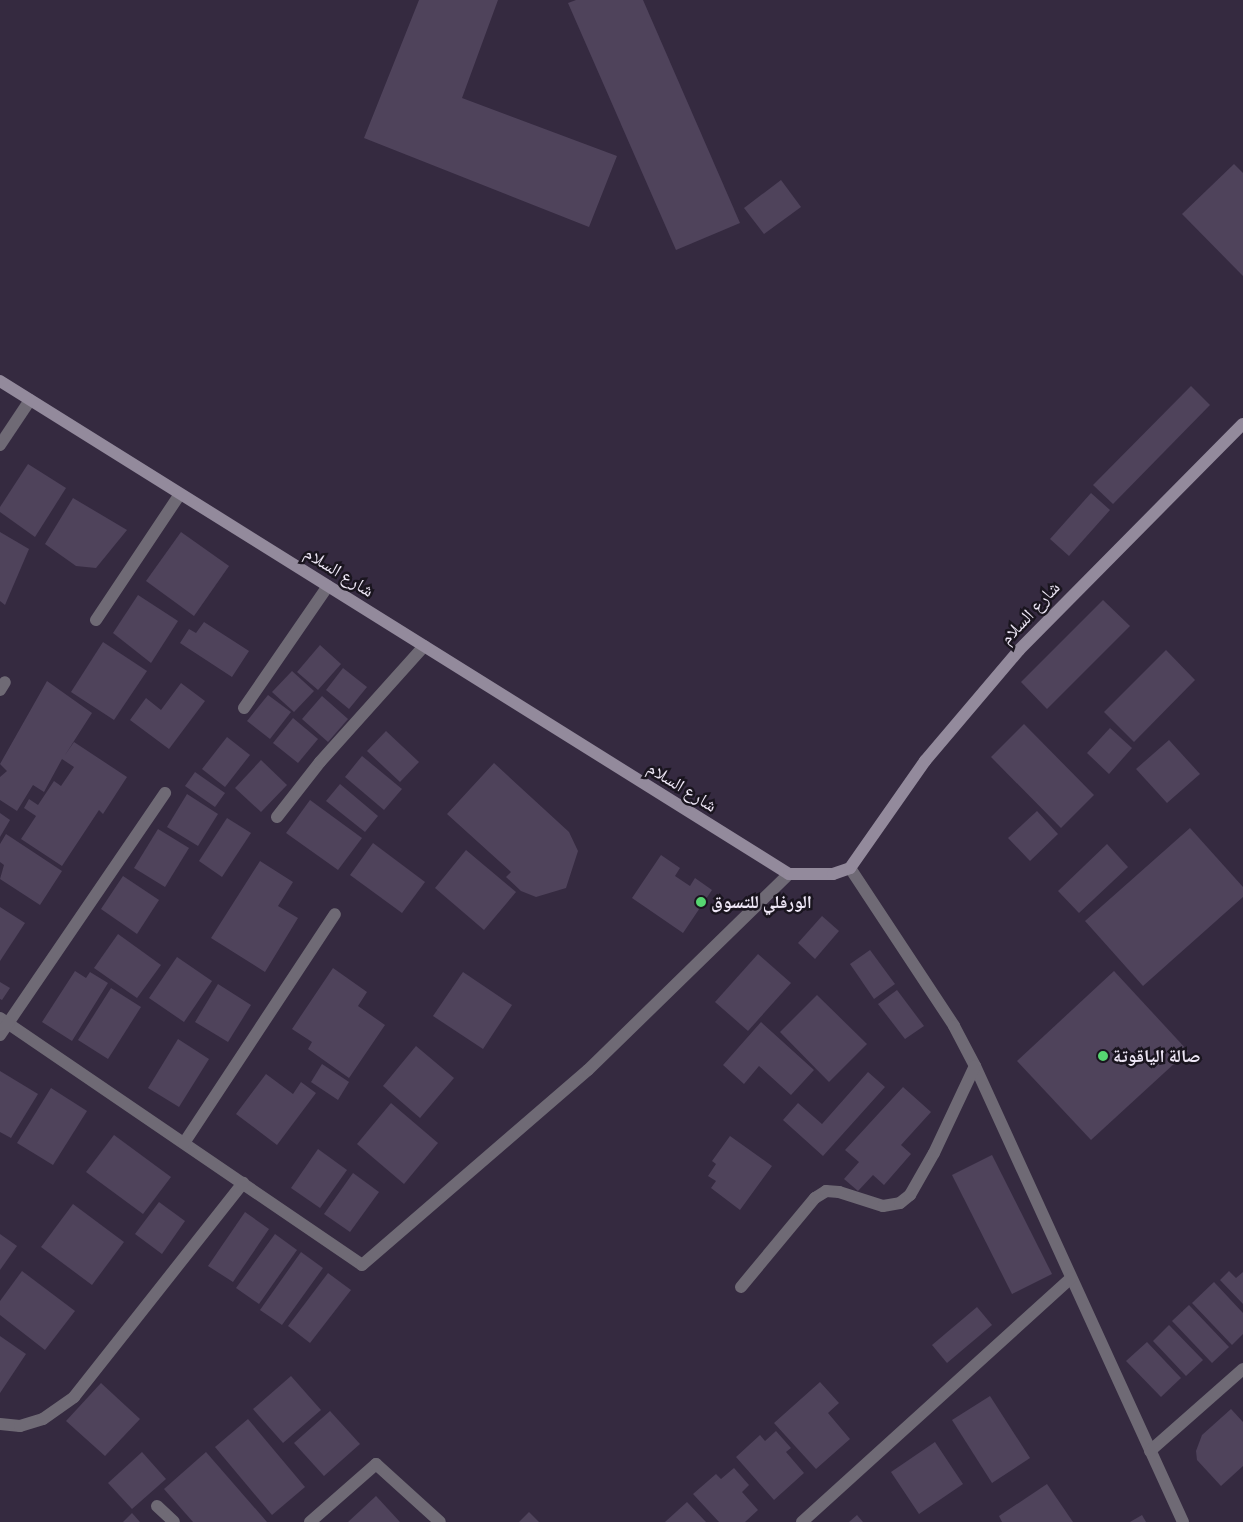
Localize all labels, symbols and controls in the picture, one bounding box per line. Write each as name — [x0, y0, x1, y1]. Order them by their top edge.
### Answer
street label: شارع السلام — [300, 542, 378, 602]
street label: شارع السلام — [996, 577, 1064, 649]
street label: شارع السلام — [643, 757, 721, 817]
place label: الورفلي للتسوق — [711, 891, 812, 913]
marker: الورفلي للتسوق — [695, 896, 707, 908]
place label: صالة الياقوتة — [1113, 1045, 1200, 1067]
marker: صالة الياقوتة — [1097, 1050, 1109, 1062]

